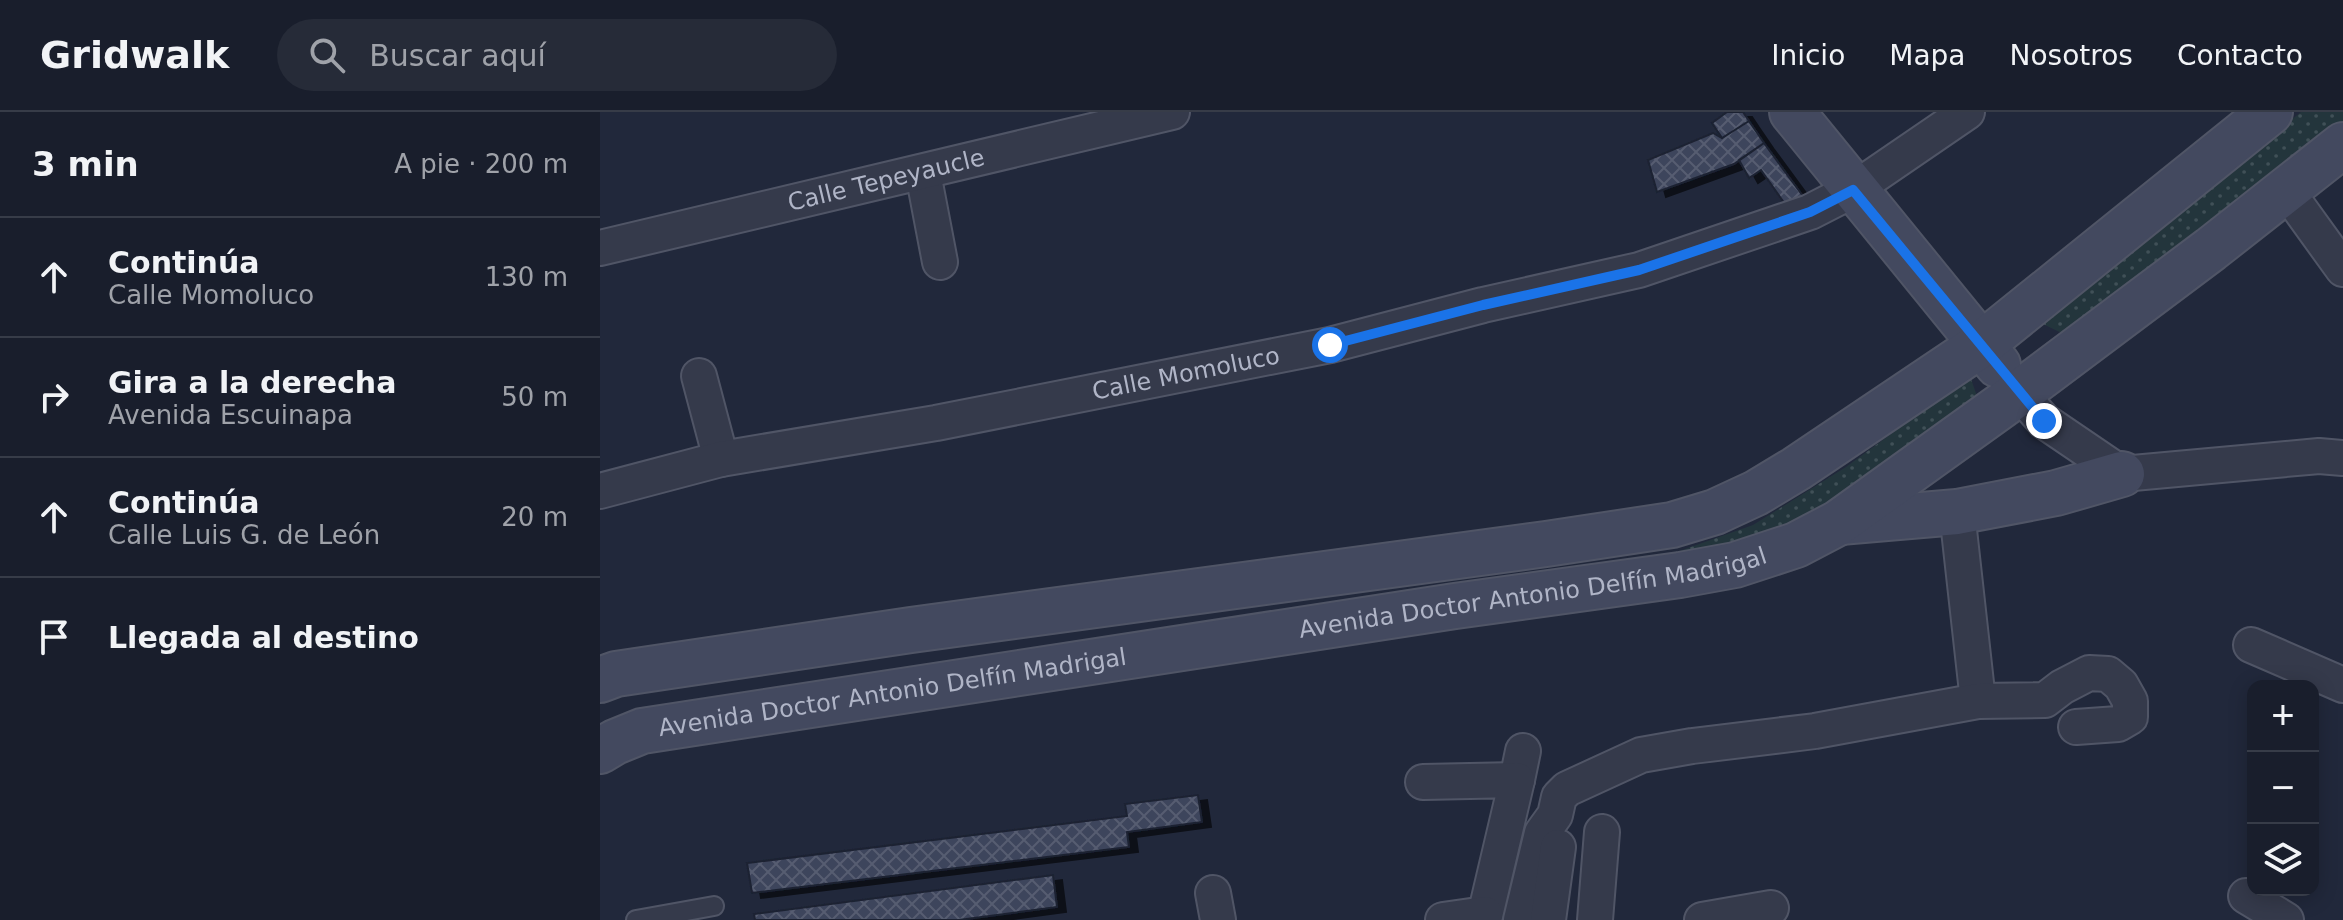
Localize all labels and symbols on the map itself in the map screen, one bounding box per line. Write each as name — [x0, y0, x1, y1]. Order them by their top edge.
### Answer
street label: Calle Tepeyaucle — [785, 143, 987, 217]
route start — [1312, 327, 1348, 363]
street label: Calle Momoluco — [1090, 341, 1282, 406]
route end — [2026, 403, 2062, 439]
street label: Avenida Doctor Antonio Delfín Madrigal — [1297, 542, 1770, 644]
street label: Avenida Doctor Antonio Delfín Madrigal — [656, 643, 1128, 742]

